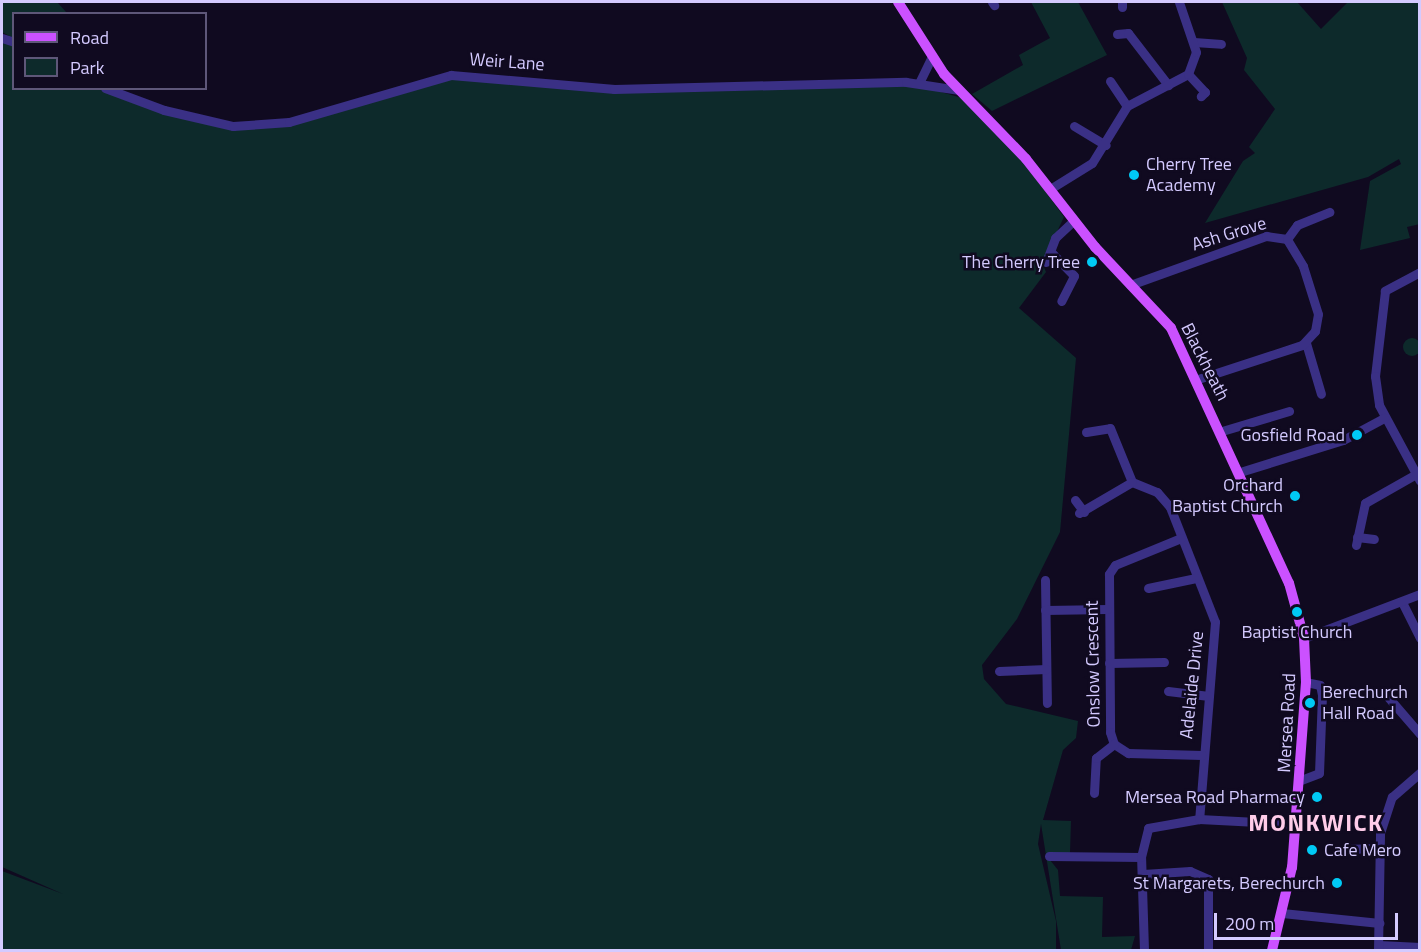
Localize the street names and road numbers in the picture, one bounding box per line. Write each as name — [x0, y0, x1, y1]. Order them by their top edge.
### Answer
street label: Weir Lane — [469, 49, 545, 75]
street label: Ash Grove — [1189, 212, 1269, 256]
street label: Blackheath — [1176, 319, 1234, 405]
street label: Onslow Crescent — [1081, 600, 1105, 728]
street label: Adelaide Drive — [1176, 630, 1208, 740]
street label: Mersea Road — [1274, 673, 1300, 773]

